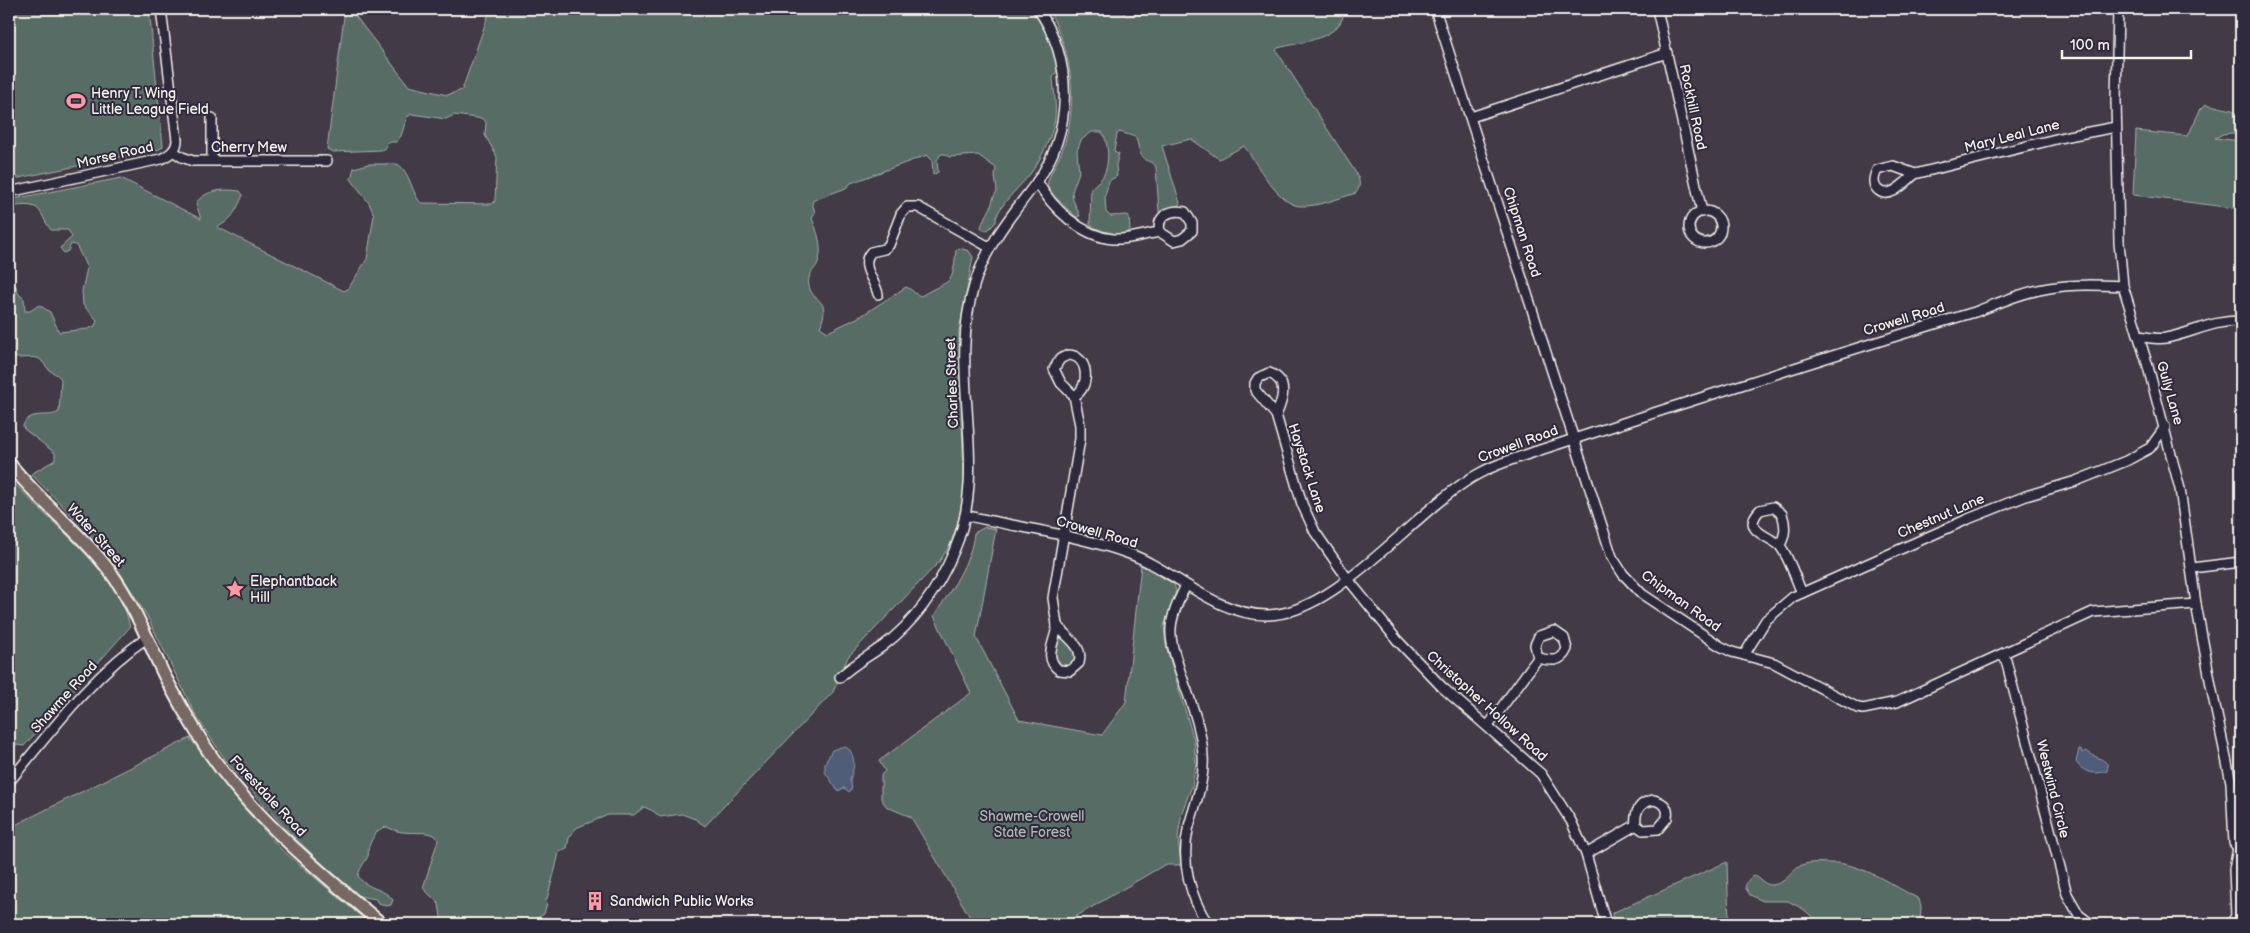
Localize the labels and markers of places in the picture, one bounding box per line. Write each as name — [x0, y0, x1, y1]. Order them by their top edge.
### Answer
place label: Henry T. Wing Little League Field — [91, 85, 209, 118]
sports icon: Henry T. Wing Little League Field — [65, 90, 87, 112]
place label: Elephantback Hill — [250, 573, 337, 606]
place icon: Elephantback Hill — [224, 578, 246, 600]
building icon: Sandwich Public Works — [584, 890, 606, 912]
place label: Sandwich Public Works — [610, 893, 754, 910]

